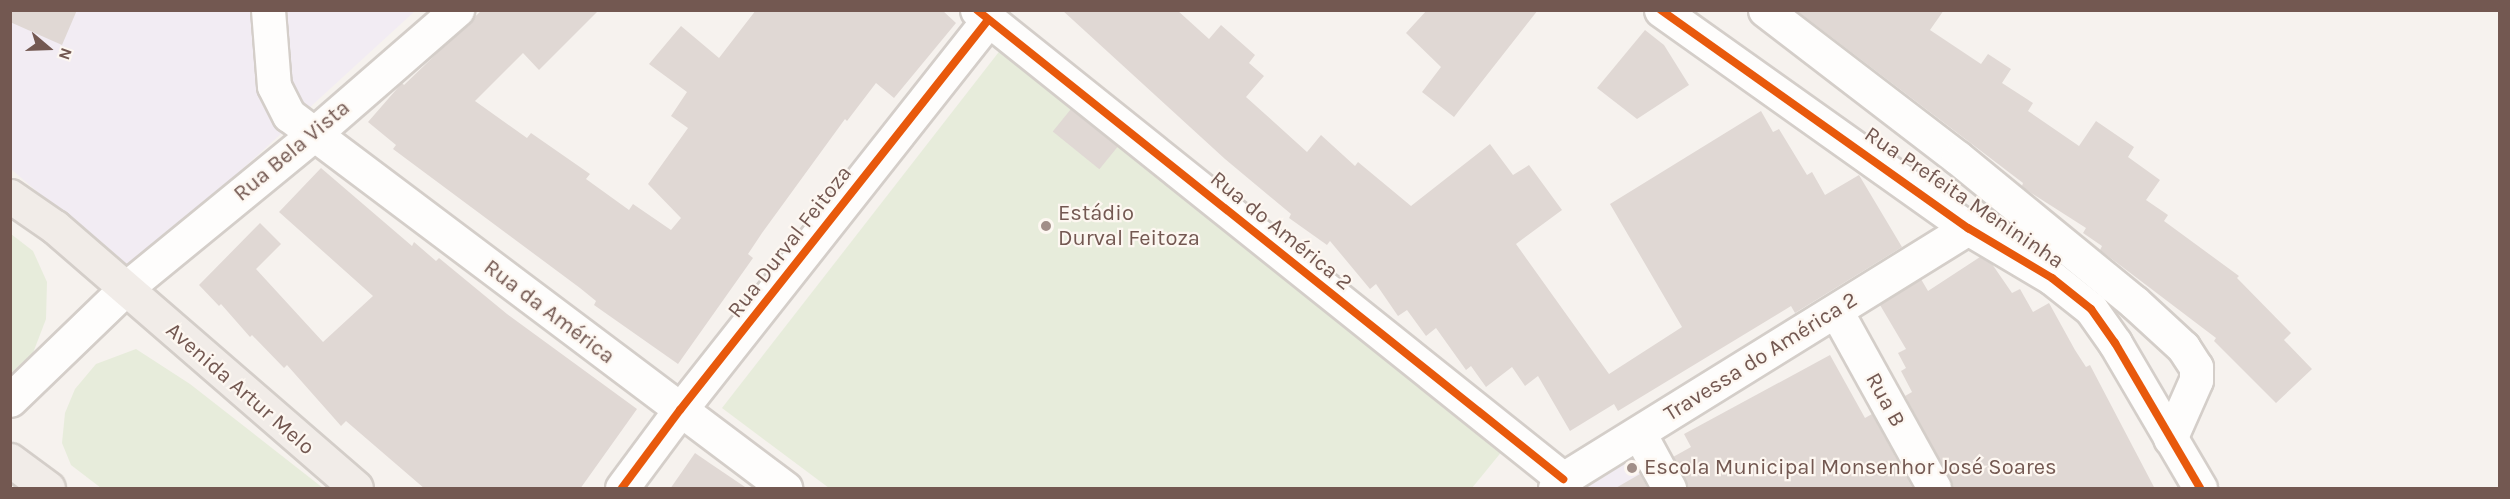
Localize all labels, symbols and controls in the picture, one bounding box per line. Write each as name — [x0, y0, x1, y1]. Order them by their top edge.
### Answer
north arrow — [18, 18, 78, 78]
text: N — [55, 45, 76, 63]
street label: Rua Bela Vista — [229, 95, 355, 207]
street label: Rua Prefeita Menininha — [1859, 121, 2069, 275]
street label: Rua Durval Feitoza — [722, 161, 858, 323]
street label: Rua do América 2 — [1205, 166, 1357, 296]
place label: Estádio Durval Feitoza — [1058, 200, 1200, 252]
marker: Estádio Durval Feitoza — [1039, 219, 1053, 233]
street label: Rua da América — [478, 254, 620, 370]
street label: Travessa do América 2 — [1659, 287, 1863, 427]
street label: Avenida Artur Melo — [160, 317, 320, 461]
street label: Rua B — [1859, 368, 1911, 432]
place label: Escola Municipal Monsenhor José Soares — [1644, 455, 2057, 481]
marker: Escola Municipal Monsenhor José Soares — [1625, 461, 1639, 475]

